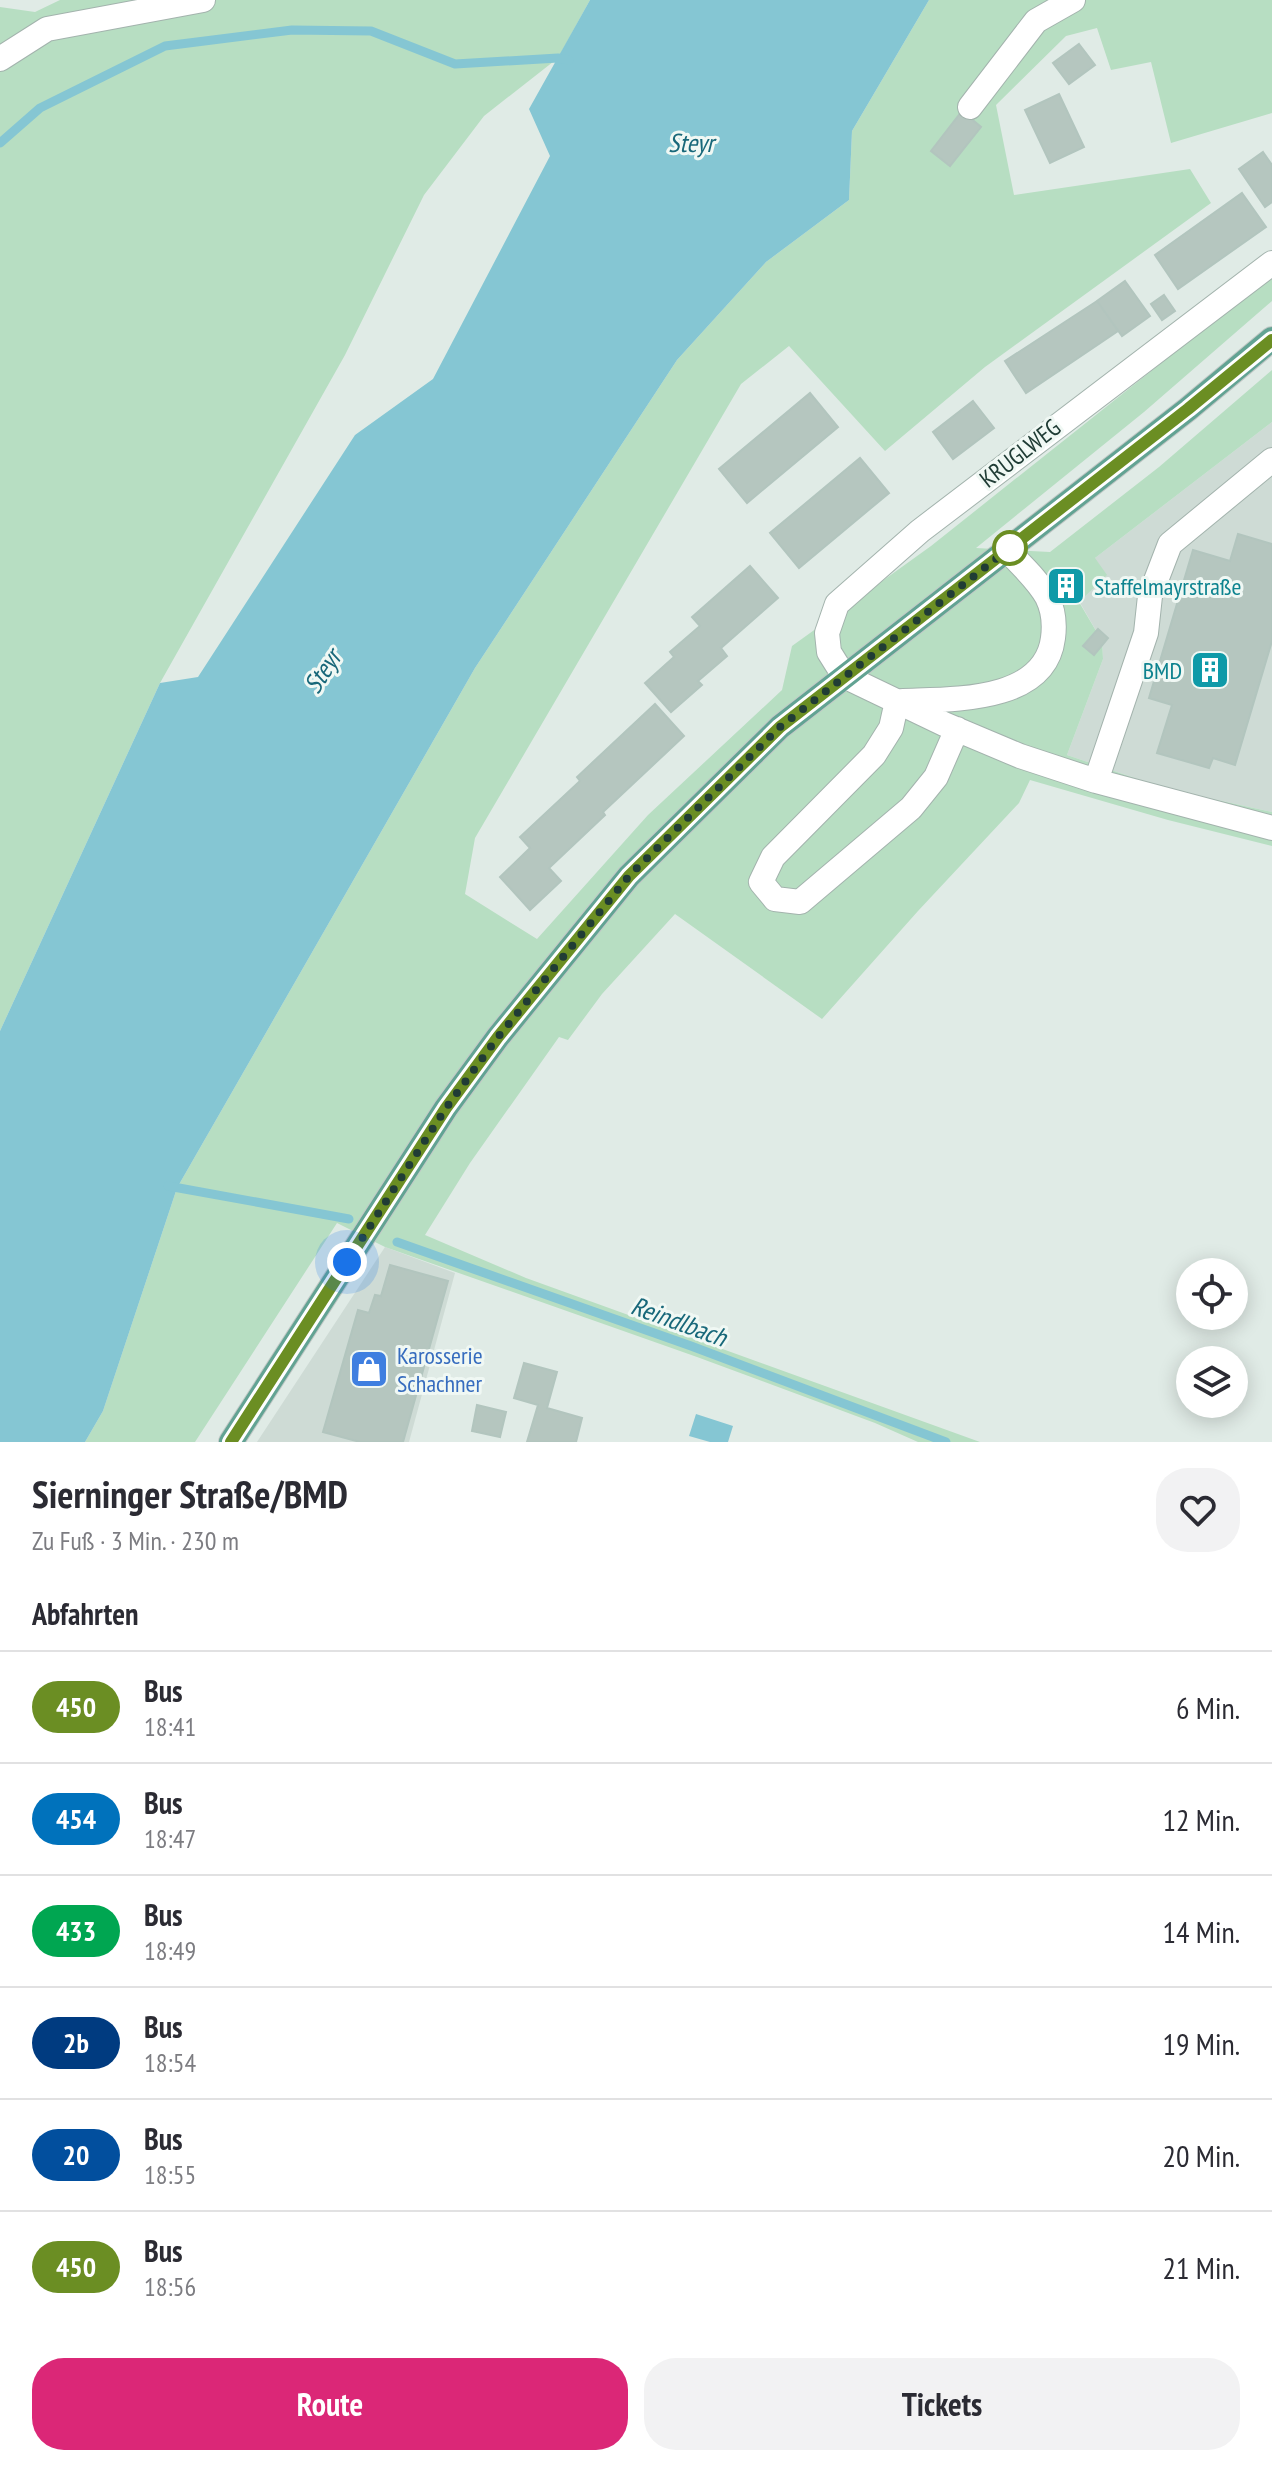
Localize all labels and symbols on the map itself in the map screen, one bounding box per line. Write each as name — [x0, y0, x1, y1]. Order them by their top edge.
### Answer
water label: Steyr — [668, 126, 718, 159]
street label: KRUGLWEG — [973, 412, 1067, 494]
unlabelled marker — [993, 531, 1027, 565]
building icon: Staffelmayrstraße — [1045, 565, 1087, 607]
place label: Staffelmayrstraße — [1094, 571, 1241, 602]
water label: Steyr — [296, 640, 350, 699]
building icon: BMD — [1189, 649, 1231, 691]
place label: BMD — [1143, 655, 1182, 686]
your location — [327, 1242, 367, 1282]
water label: Reindlbach — [627, 1289, 733, 1354]
place label: Karosserie Schachner — [397, 1340, 483, 1399]
shop icon: Karosserie Schachner — [348, 1348, 390, 1390]

